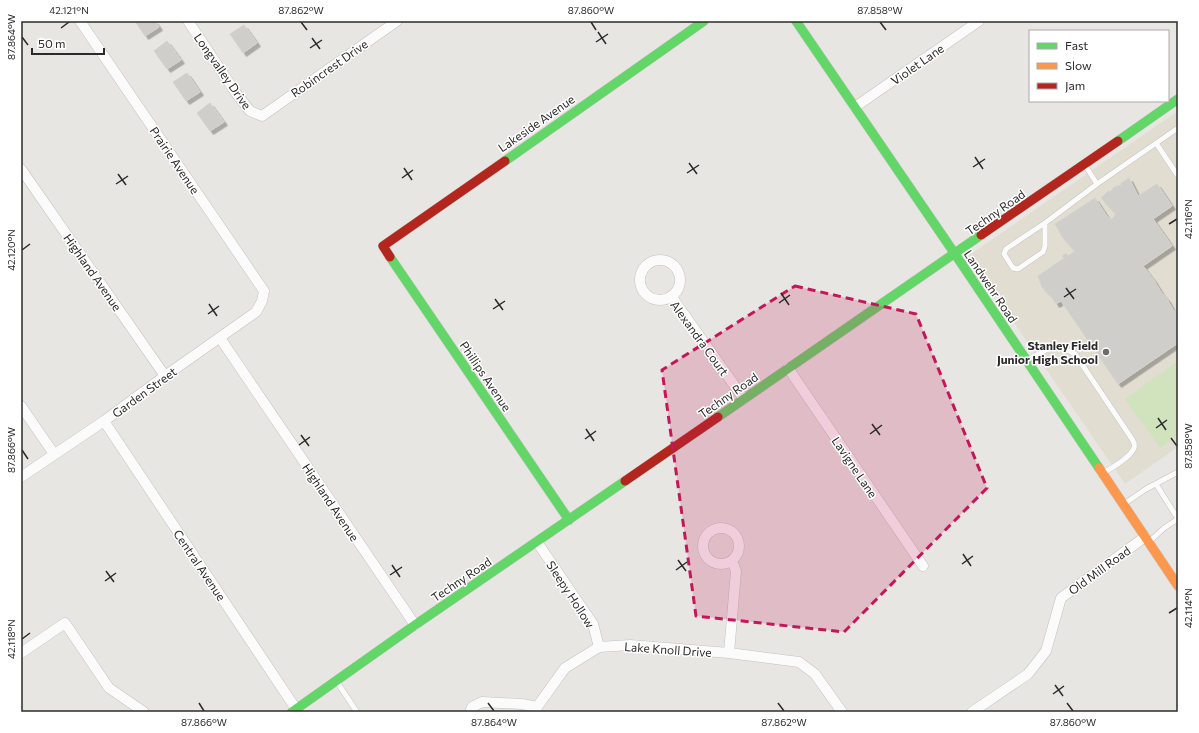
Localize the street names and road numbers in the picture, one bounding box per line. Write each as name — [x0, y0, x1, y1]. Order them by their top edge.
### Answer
street label: Longvalley Drive — [192, 30, 254, 112]
street label: Robincrest Drive — [288, 36, 370, 100]
street label: Violet Lane — [888, 41, 946, 87]
street label: Lakeside Avenue — [495, 92, 577, 154]
street label: Prairie Avenue — [147, 124, 203, 196]
street label: Techny Road — [963, 186, 1027, 238]
street label: Highland Avenue — [61, 231, 125, 313]
street label: Landwehr Road — [962, 247, 1021, 325]
street label: Alexandra Court — [668, 298, 732, 378]
street label: Phillips Avenue — [457, 338, 515, 414]
street label: Garden Street — [109, 364, 179, 420]
street label: Techny Road — [696, 369, 760, 421]
street label: Lavigne Lane — [829, 434, 881, 500]
street label: Highland Avenue — [300, 460, 362, 544]
street label: Central Avenue — [171, 527, 229, 603]
street label: Old Mill Road — [1065, 543, 1133, 597]
street label: Techny Road — [428, 554, 494, 604]
street label: Sleepy Hollow — [544, 558, 598, 630]
street label: Lake Knoll Drive — [624, 639, 712, 659]

